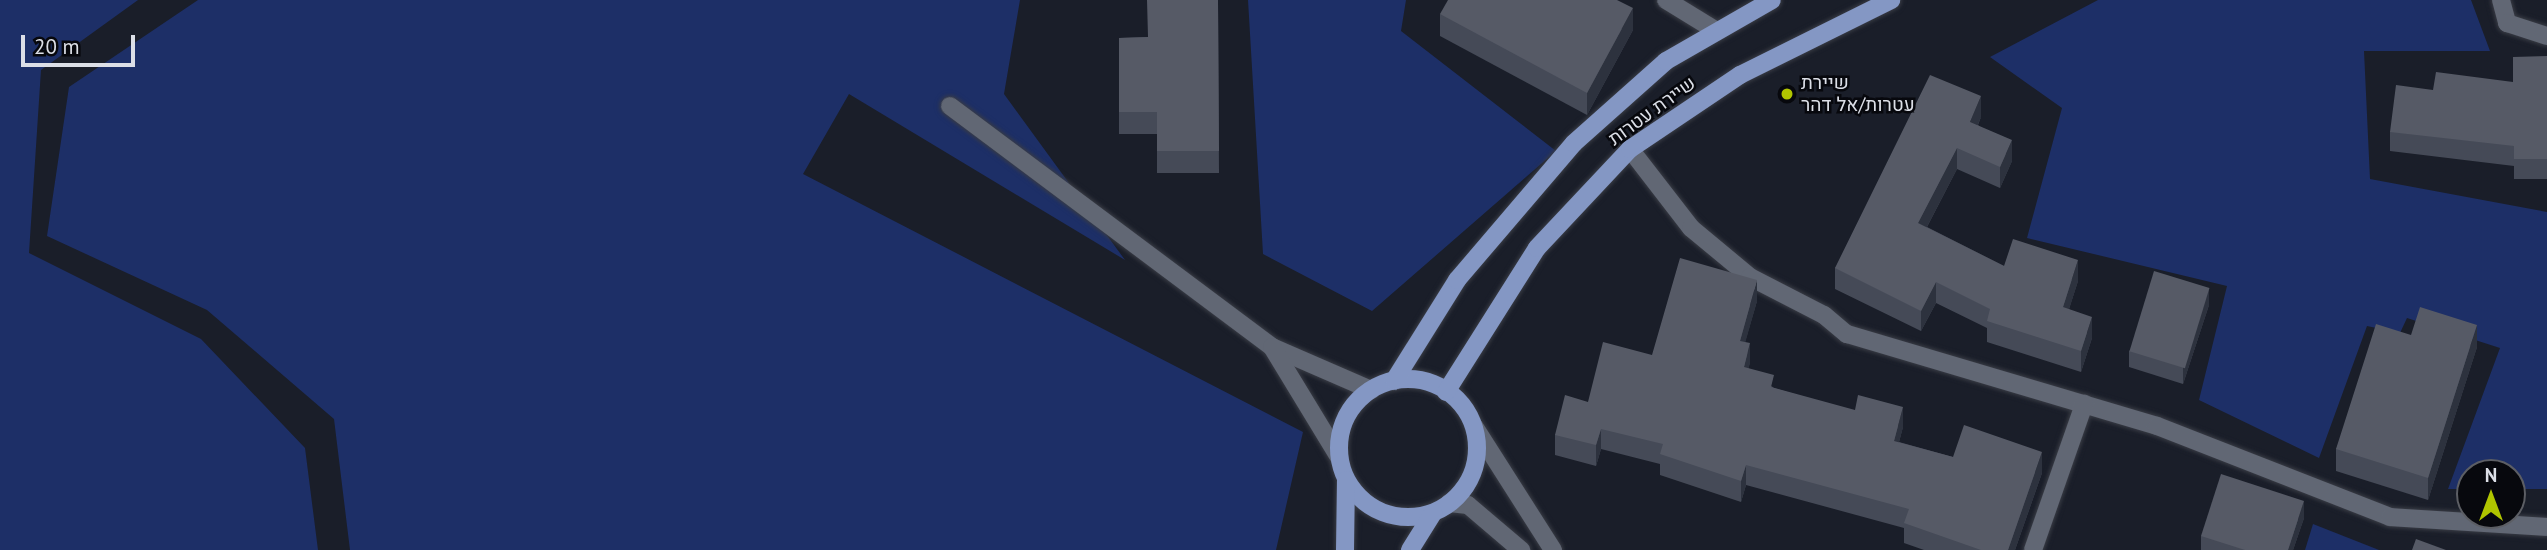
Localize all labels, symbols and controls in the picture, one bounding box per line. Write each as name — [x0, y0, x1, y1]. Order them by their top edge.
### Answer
scale bar — [24, 21, 138, 65]
text: 20 m — [34, 33, 80, 60]
street label: שיירת עטרות — [1604, 72, 1700, 150]
place label: שיירת עטרות/אל דהר — [1801, 72, 1915, 116]
marker: שיירת עטרות/אל דהר — [1779, 86, 1795, 102]
north arrow — [2456, 459, 2526, 529]
text: N — [2485, 463, 2497, 487]

